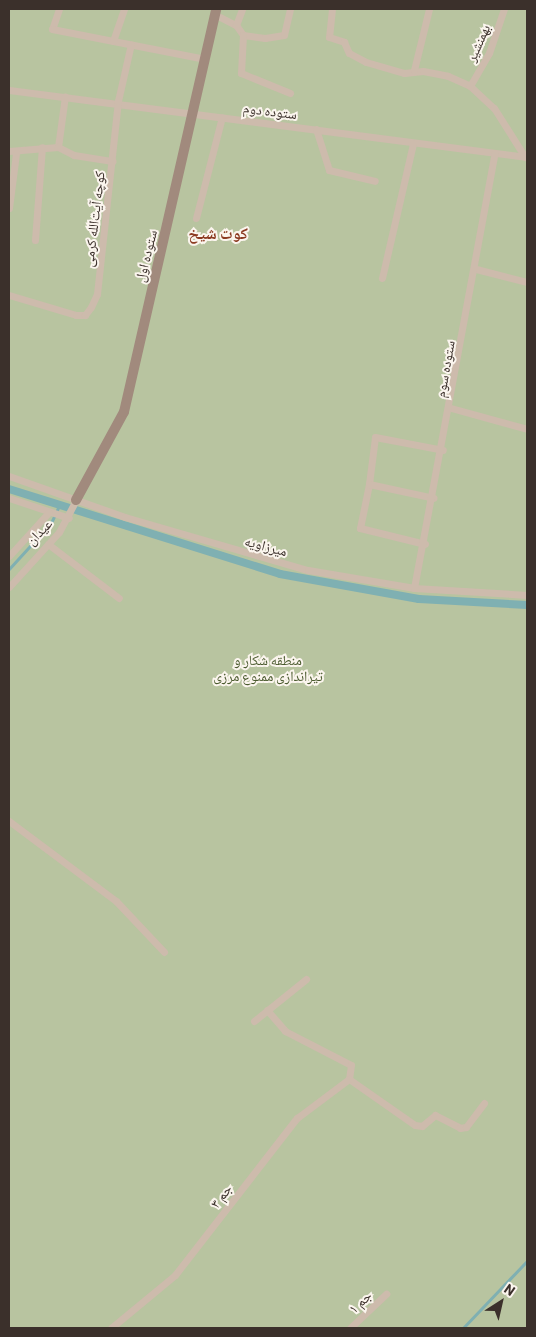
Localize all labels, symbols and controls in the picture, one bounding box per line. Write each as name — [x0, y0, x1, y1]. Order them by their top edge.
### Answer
street label: بهمنشیر — [462, 22, 494, 64]
street label: ستوده دوم — [242, 99, 298, 123]
street label: کوچه آیت‌الله کرمی — [80, 170, 108, 268]
district label: کوت شیخ — [188, 223, 248, 243]
street label: ستوده اول — [131, 228, 161, 284]
street label: ستوده سوم — [432, 339, 458, 399]
street label: عیدان — [22, 515, 56, 549]
street label: میرزاویه — [243, 532, 289, 560]
park label: منطقه شکار و تیراندازی ممنوع مرزی — [213, 652, 323, 684]
street label: جم ۳ — [207, 1181, 235, 1211]
north arrow — [476, 1277, 526, 1327]
text: N — [501, 1280, 519, 1299]
street label: جم ۱ — [345, 1287, 375, 1317]

